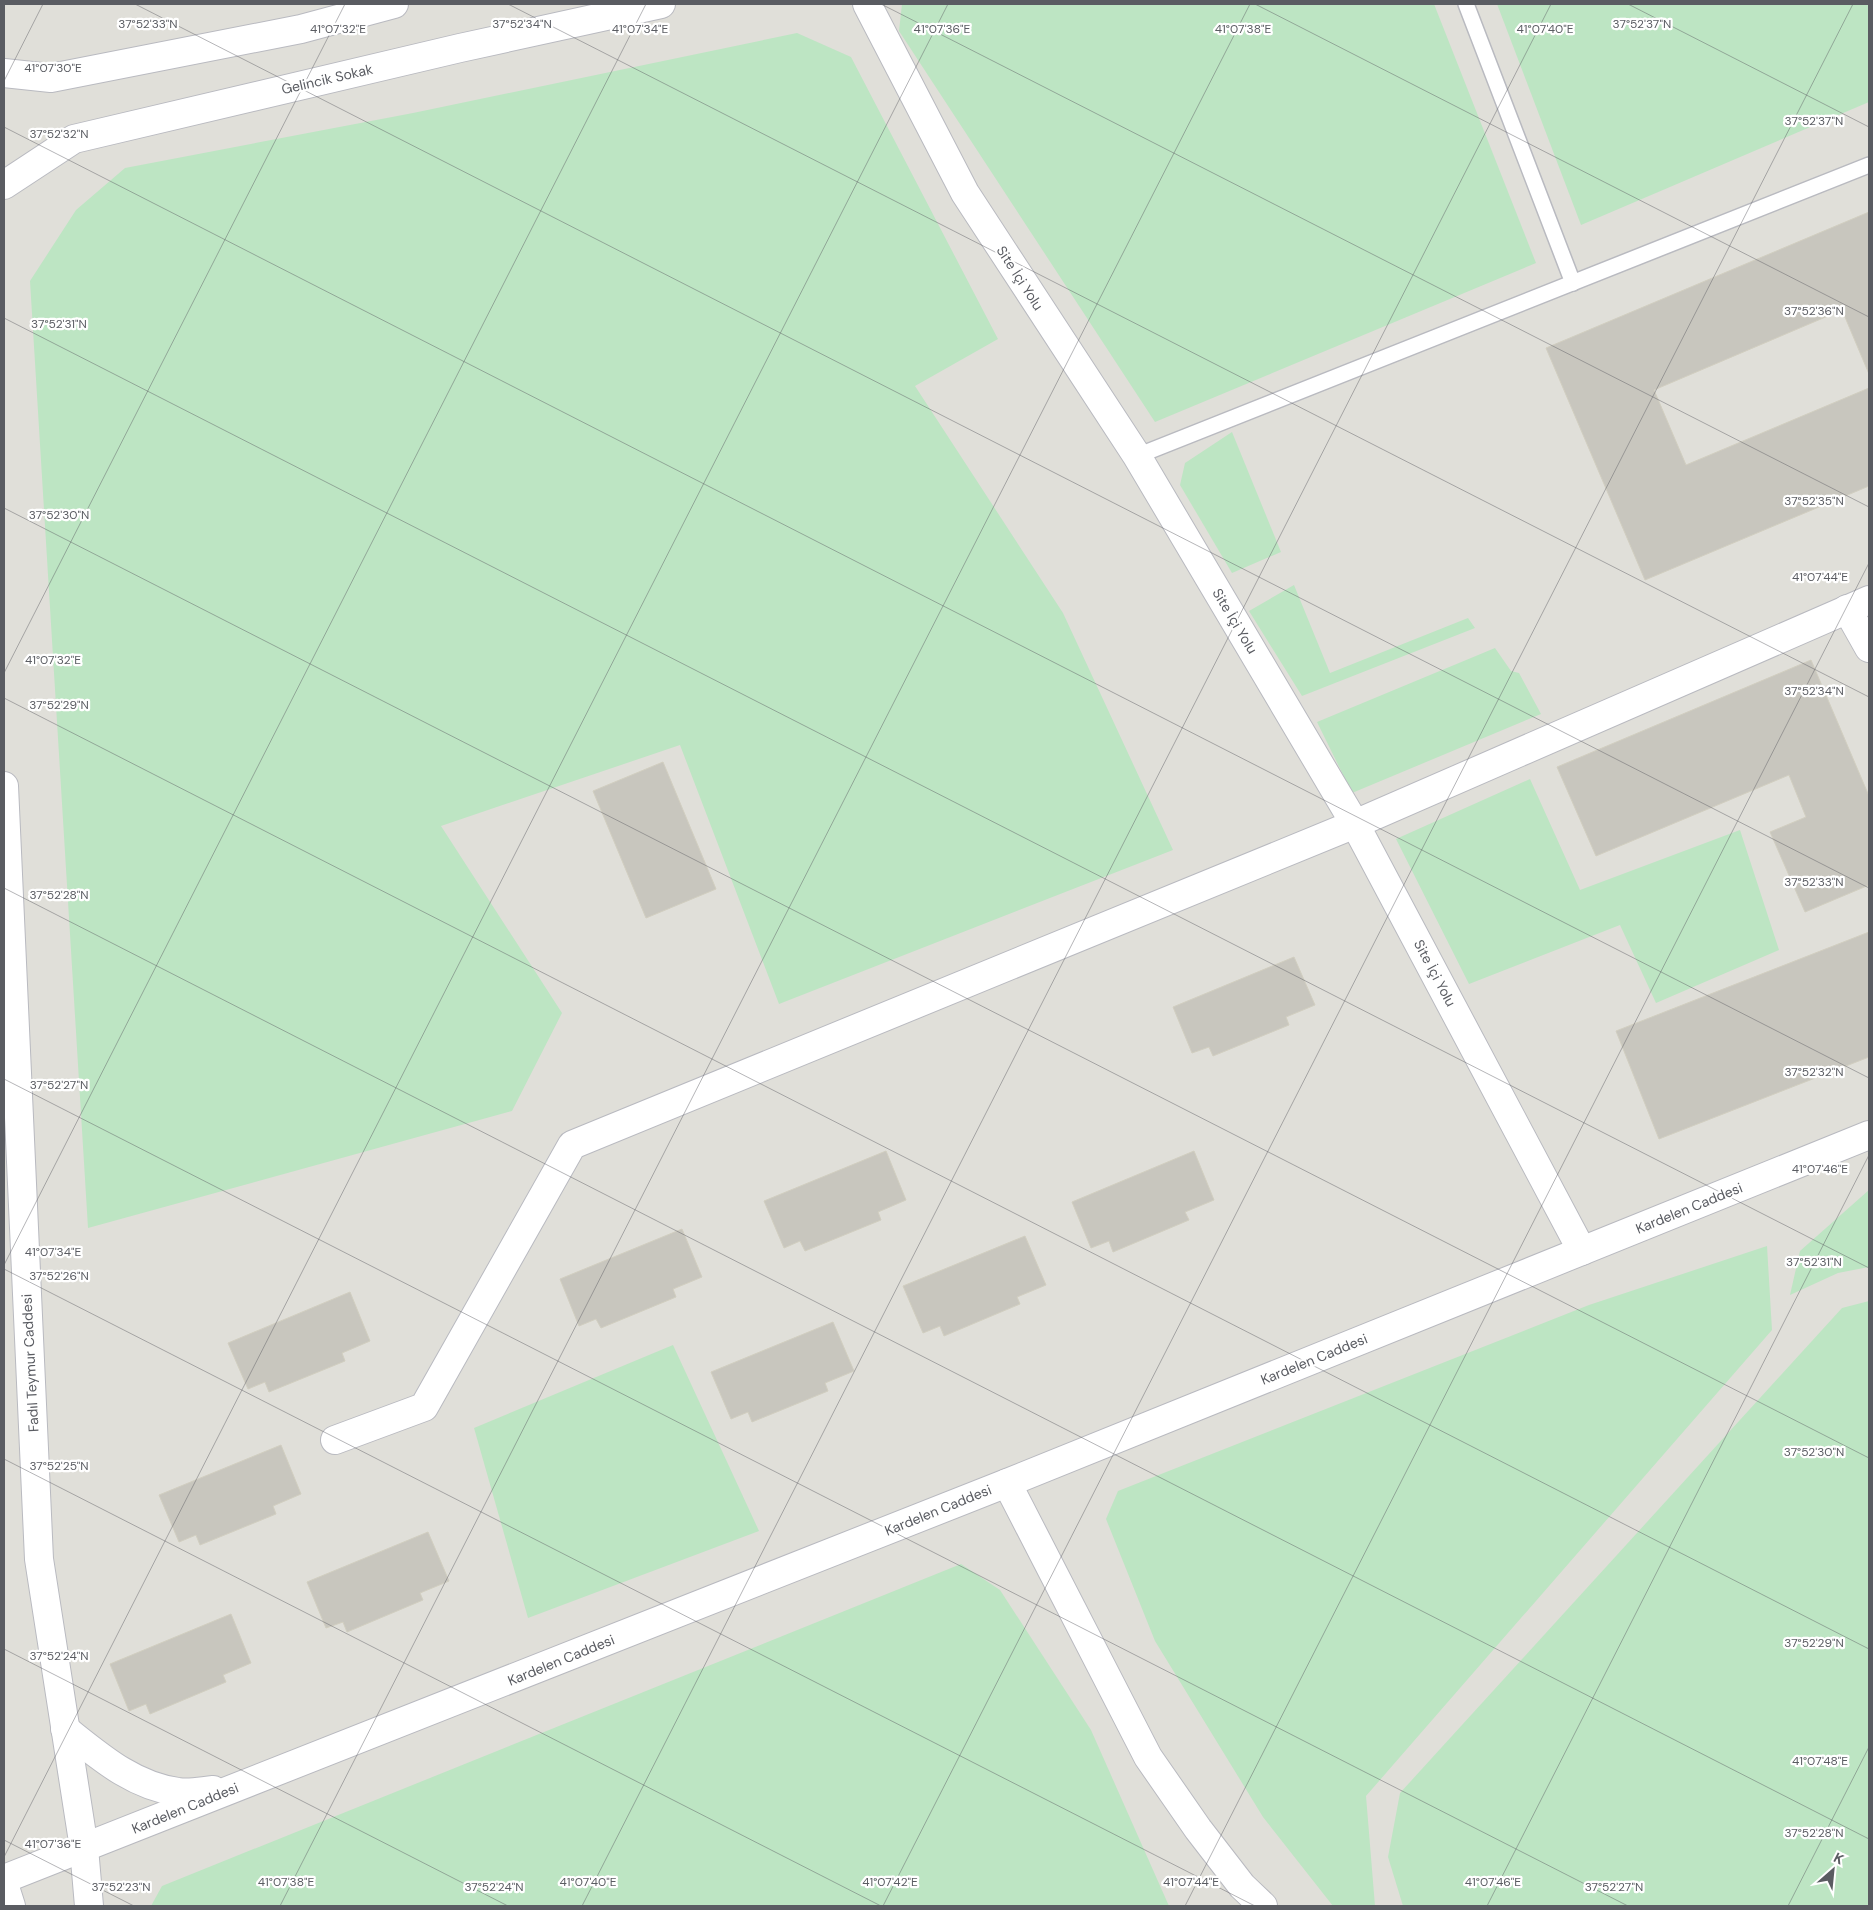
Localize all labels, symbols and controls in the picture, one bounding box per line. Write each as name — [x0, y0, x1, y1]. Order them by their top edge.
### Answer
text: 37°52'33"N — [118, 16, 178, 32]
text: 37°52'34"N — [492, 16, 552, 32]
text: 37°52'37"N — [1613, 16, 1671, 32]
text: 41°07'32"E — [310, 21, 366, 37]
text: 41°07'34"E — [612, 21, 668, 37]
text: 41°07'36"E — [914, 21, 971, 37]
text: 41°07'38"E — [1215, 21, 1271, 37]
text: 41°07'40"E — [1517, 21, 1574, 37]
text: 41°07'30"E — [24, 60, 82, 76]
street label: Gelincik Sokak — [280, 60, 374, 98]
text: 37°52'37"N — [1785, 113, 1843, 129]
text: 37°52'32"N — [29, 126, 89, 142]
street label: Site İçi Yolu — [993, 242, 1047, 314]
text: 37°52'36"N — [1784, 303, 1844, 319]
text: 37°52'31"N — [31, 316, 87, 332]
text: 37°52'35"N — [1784, 493, 1844, 509]
text: 37°52'30"N — [29, 507, 89, 523]
text: 41°07'44"E — [1792, 569, 1848, 585]
street label: Site İçi Yolu — [1208, 585, 1262, 657]
text: 41°07'32"E — [25, 652, 81, 668]
text: 37°52'34"N — [1784, 683, 1844, 699]
text: 37°52'29"N — [29, 697, 89, 713]
text: 37°52'33"N — [1784, 874, 1844, 890]
text: 37°52'28"N — [29, 887, 89, 903]
street label: Site İçi Yolu — [1410, 936, 1460, 1010]
text: 37°52'32"N — [1784, 1064, 1844, 1080]
text: 37°52'27"N — [30, 1077, 88, 1093]
text: 41°07'46"E — [1792, 1161, 1848, 1177]
street label: Kardelen Caddesi — [1633, 1178, 1745, 1238]
text: 41°07'34"E — [25, 1244, 81, 1260]
text: 37°52'31"N — [1786, 1254, 1842, 1270]
text: 37°52'26"N — [29, 1268, 89, 1284]
street label: Fadıl Teymur Caddesi — [17, 1293, 43, 1433]
street label: Kardelen Caddesi — [1258, 1329, 1370, 1389]
text: 37°52'30"N — [1784, 1444, 1844, 1460]
text: 37°52'25"N — [29, 1458, 89, 1474]
street label: Kardelen Caddesi — [882, 1480, 994, 1540]
street label: Kardelen Caddesi — [505, 1630, 617, 1690]
text: 37°52'29"N — [1784, 1635, 1844, 1651]
text: 37°52'24"N — [29, 1648, 89, 1664]
text: 41°07'48"E — [1792, 1753, 1848, 1769]
street label: Kardelen Caddesi — [129, 1778, 241, 1838]
text: 37°52'28"N — [1784, 1825, 1844, 1841]
text: 41°07'36"E — [25, 1836, 82, 1852]
north arrow — [1808, 1845, 1858, 1895]
text: K — [1831, 1848, 1847, 1869]
text: 41°07'38"E — [258, 1874, 314, 1890]
text: 41°07'40"E — [560, 1874, 617, 1890]
text: 41°07'42"E — [862, 1874, 918, 1890]
text: 41°07'44"E — [1163, 1874, 1219, 1890]
text: 41°07'46"E — [1465, 1874, 1521, 1890]
text: 37°52'23"N — [91, 1879, 151, 1895]
text: 37°52'24"N — [464, 1879, 524, 1895]
text: 37°52'27"N — [1585, 1879, 1643, 1895]

